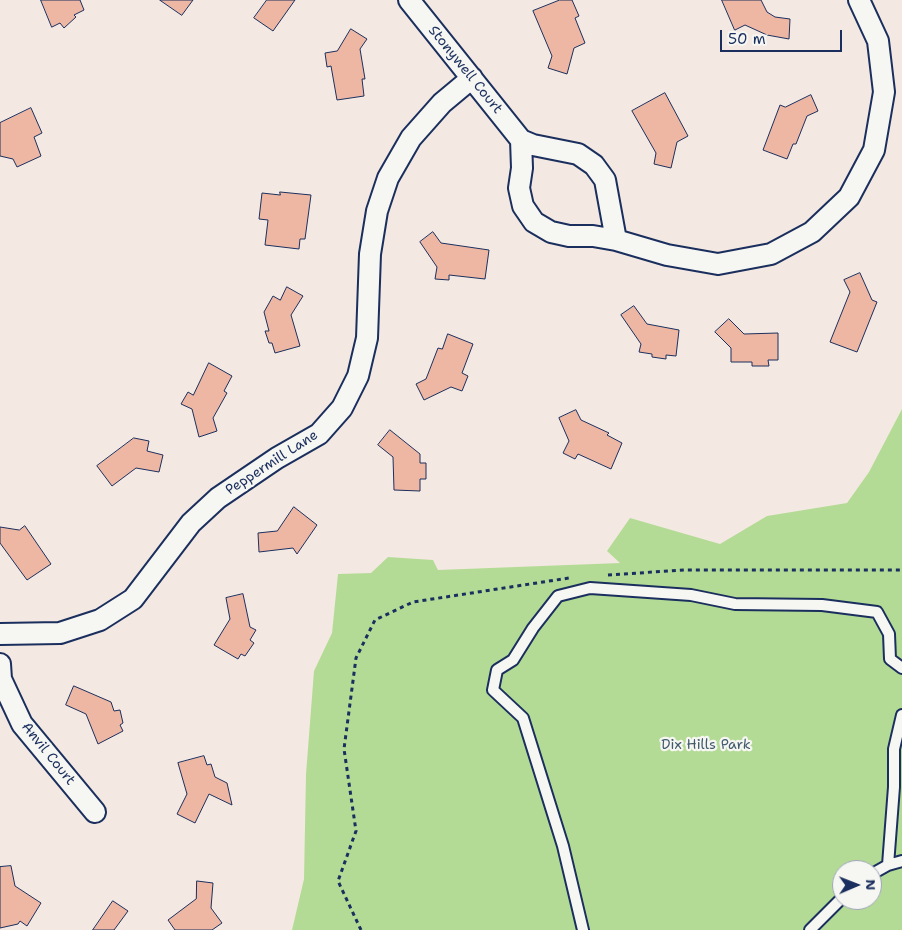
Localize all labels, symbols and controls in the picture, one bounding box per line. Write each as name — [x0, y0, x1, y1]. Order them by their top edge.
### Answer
scale bar — [722, 20, 844, 52]
street label: Stonywell Court — [424, 23, 506, 117]
text: 50 m — [728, 29, 766, 49]
street label: Peppermill Lane — [223, 427, 321, 499]
street label: Anvil Court — [18, 719, 78, 789]
park label: Dix Hills Park — [661, 737, 751, 753]
north arrow — [832, 860, 882, 910]
text: N — [862, 879, 880, 890]

